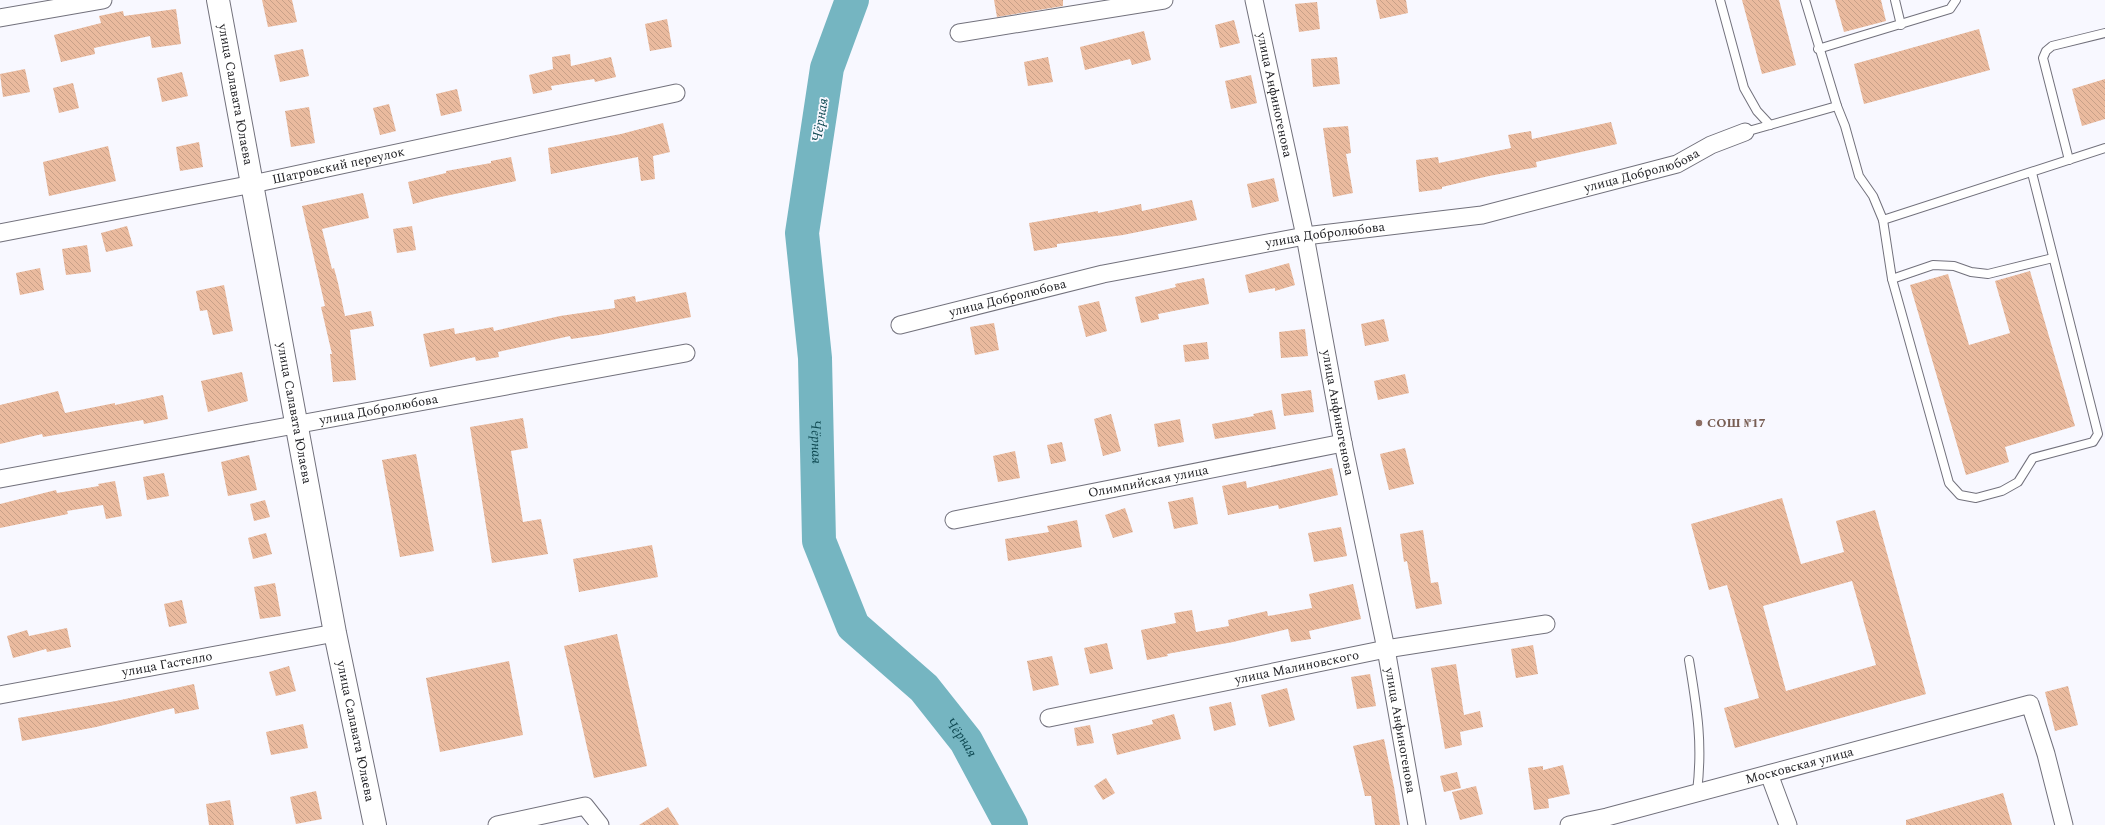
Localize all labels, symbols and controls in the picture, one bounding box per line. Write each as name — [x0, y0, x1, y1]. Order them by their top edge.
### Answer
street label: улица Салавата Юлаева — [212, 21, 258, 167]
street label: улица Анфиногенова — [1251, 30, 1298, 160]
water label: Чёрная — [806, 96, 834, 143]
street label: Шатровский переулок — [270, 142, 406, 190]
street label: улица Добролюбова — [1581, 143, 1704, 198]
street label: улица Добролюбова — [1263, 217, 1387, 253]
street label: улица Добролюбова — [946, 273, 1069, 323]
street label: улица Салавата Юлаева — [271, 340, 317, 486]
street label: улица Анфиногенова — [1316, 347, 1360, 478]
street label: улица Добролюбова — [317, 389, 440, 430]
place label: СОШ №17 — [1707, 413, 1766, 433]
marker: СОШ №17 — [1694, 418, 1704, 428]
water label: Чёрная — [806, 420, 828, 464]
street label: Олимпийская улица — [1086, 460, 1211, 503]
street label: улица Малиновского — [1232, 645, 1361, 690]
street label: улица Гастелло — [119, 646, 214, 682]
street label: улица Салавата Юлаева — [331, 658, 380, 804]
street label: улица Анфиногенова — [1379, 665, 1421, 795]
water label: Чёрная — [941, 713, 983, 761]
street label: Московская улица — [1743, 741, 1856, 790]

